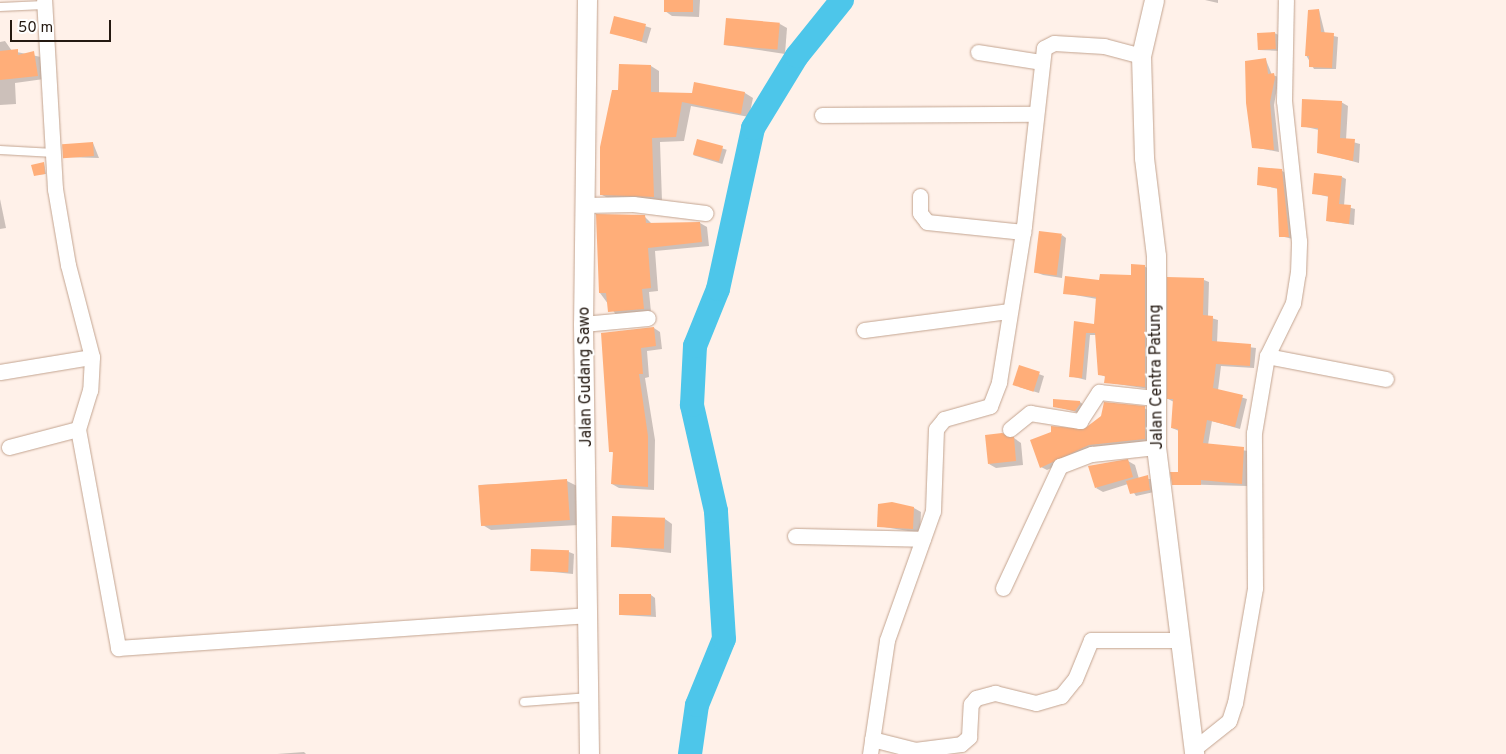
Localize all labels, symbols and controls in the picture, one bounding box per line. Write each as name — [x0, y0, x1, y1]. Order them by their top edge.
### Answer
scale bar — [12, 10, 114, 42]
text: 50 m — [18, 19, 53, 38]
street label: Jalan Centra Patung — [1146, 304, 1168, 450]
street label: Jalan Gudang Sawo — [575, 307, 597, 447]

